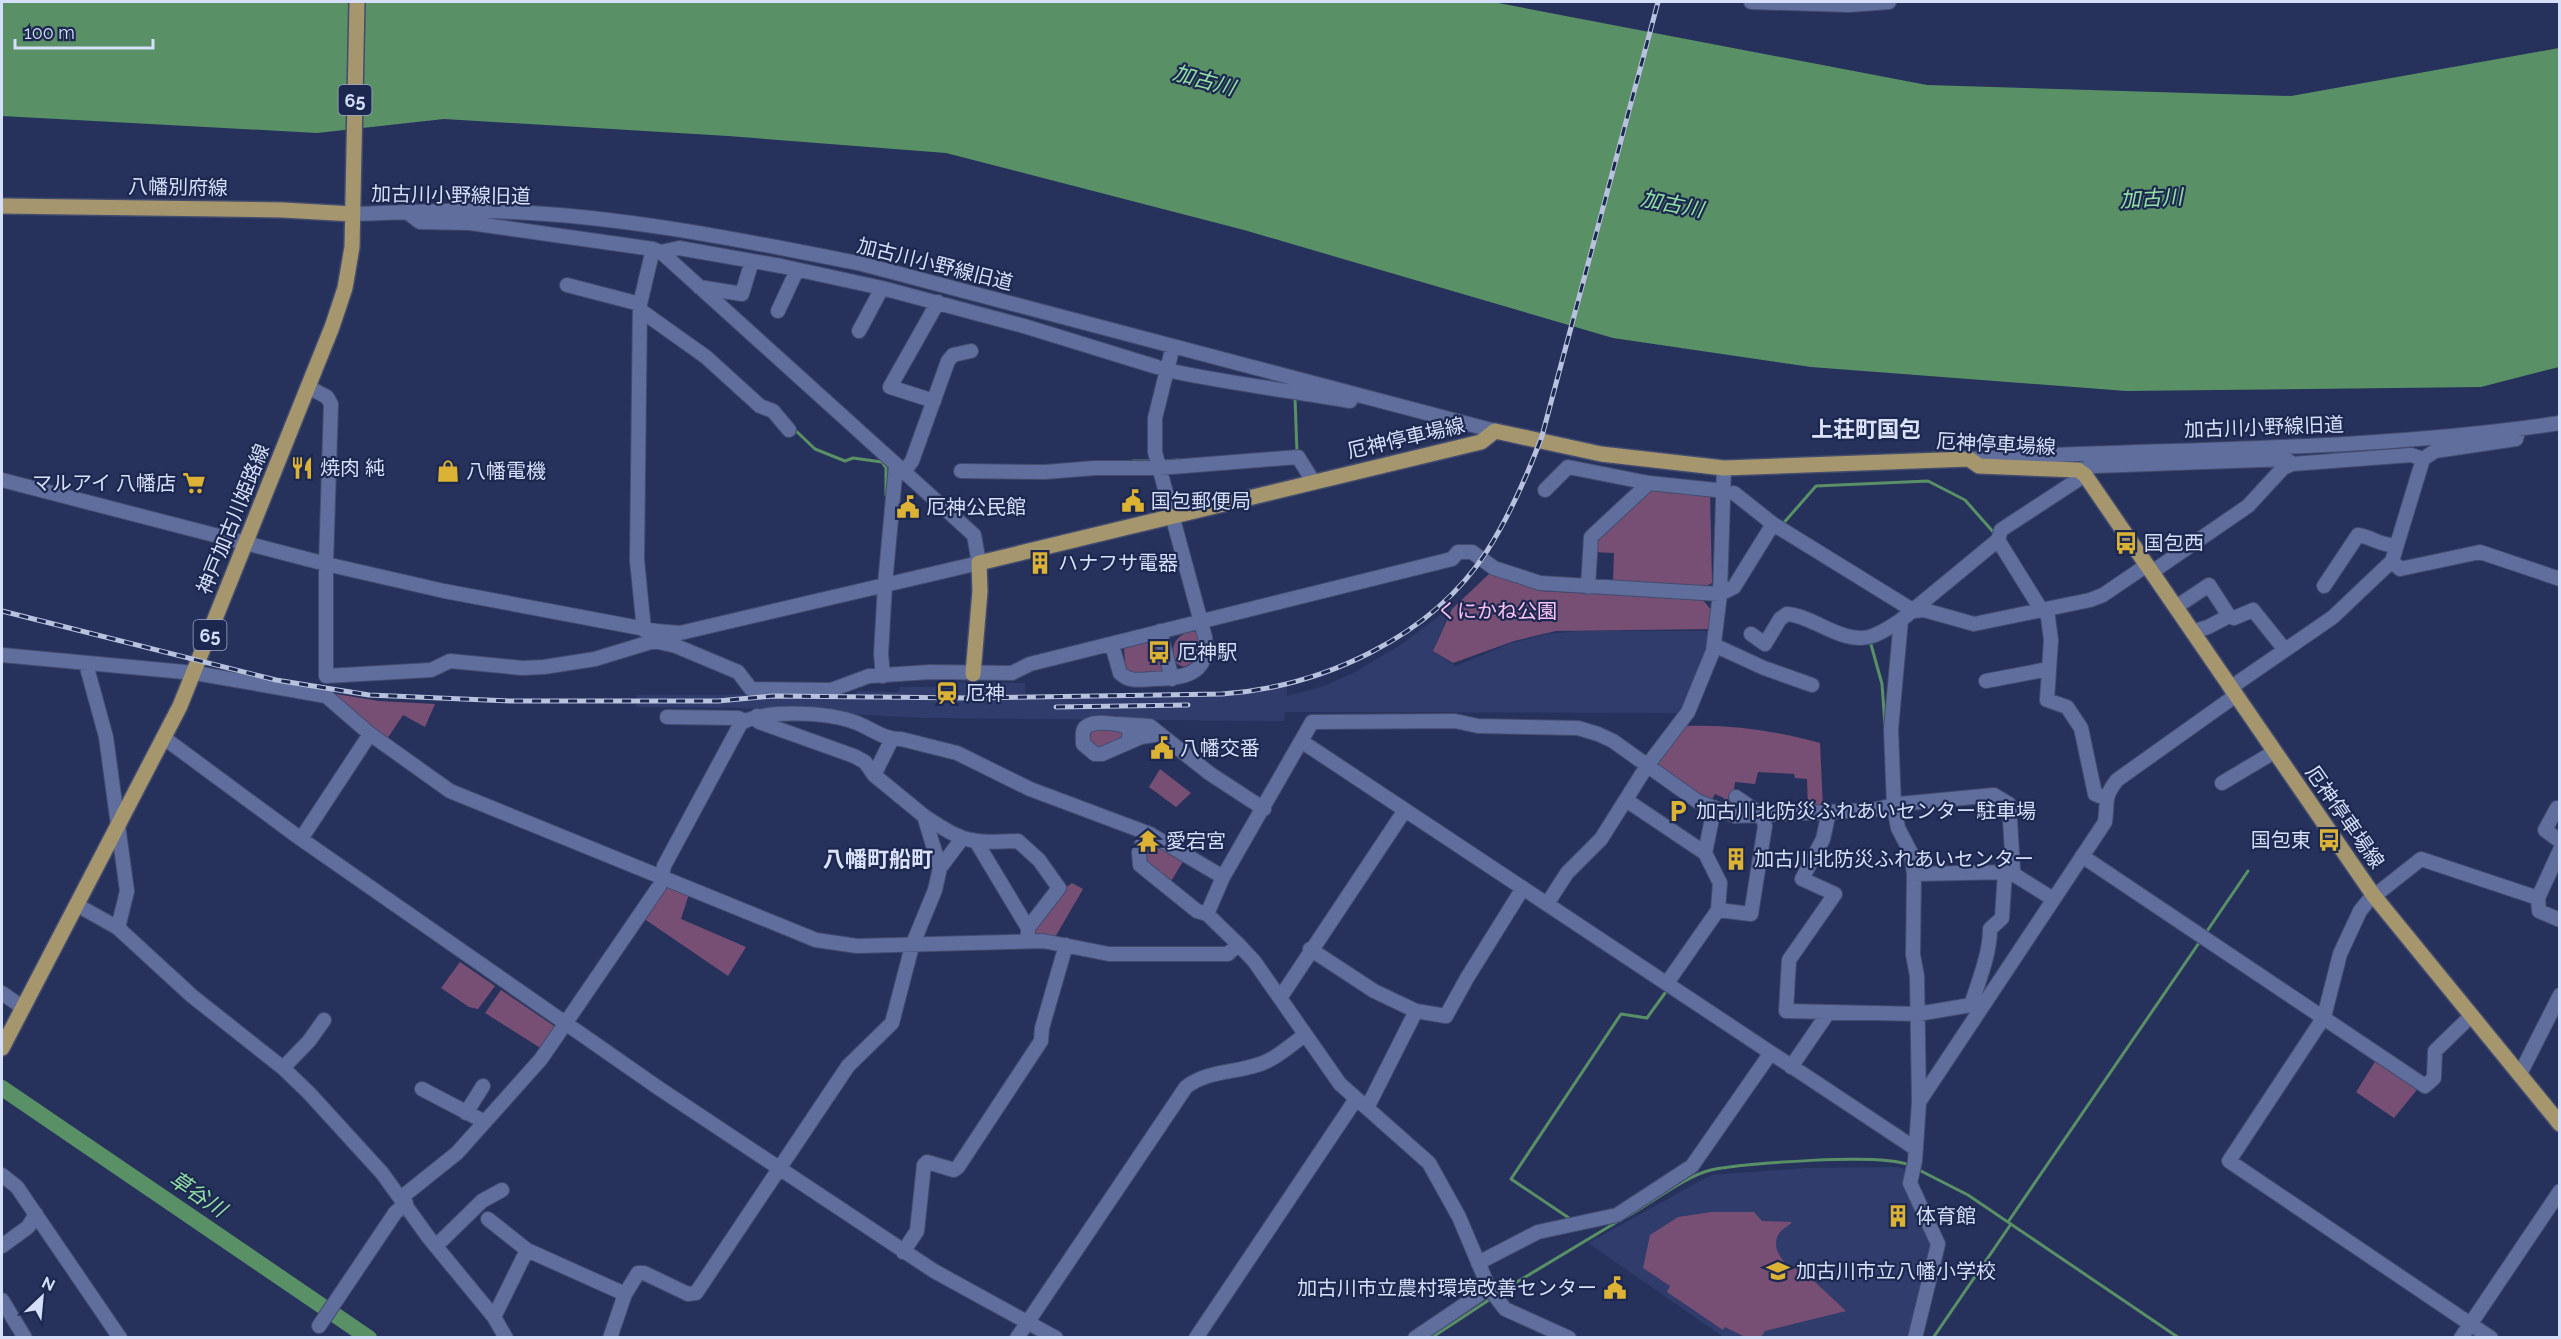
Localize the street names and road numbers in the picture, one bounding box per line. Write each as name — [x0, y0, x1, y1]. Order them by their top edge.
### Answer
road number: 65 — [338, 85, 372, 115]
street label: 八幡別府線 — [128, 174, 228, 200]
street label: 加古川小野線旧道 — [371, 182, 531, 208]
street label: 加古川小野線旧道 — [854, 233, 1016, 295]
street label: 加古川小野線旧道 — [2184, 412, 2344, 442]
street label: 厄神停車場線 — [1345, 413, 1467, 463]
street label: 厄神停車場線 — [1935, 429, 2057, 459]
street label: 神戸加古川姫路線 — [192, 440, 274, 598]
road number: 65 — [194, 620, 226, 650]
street label: 厄神停車場線 — [2301, 761, 2389, 873]

